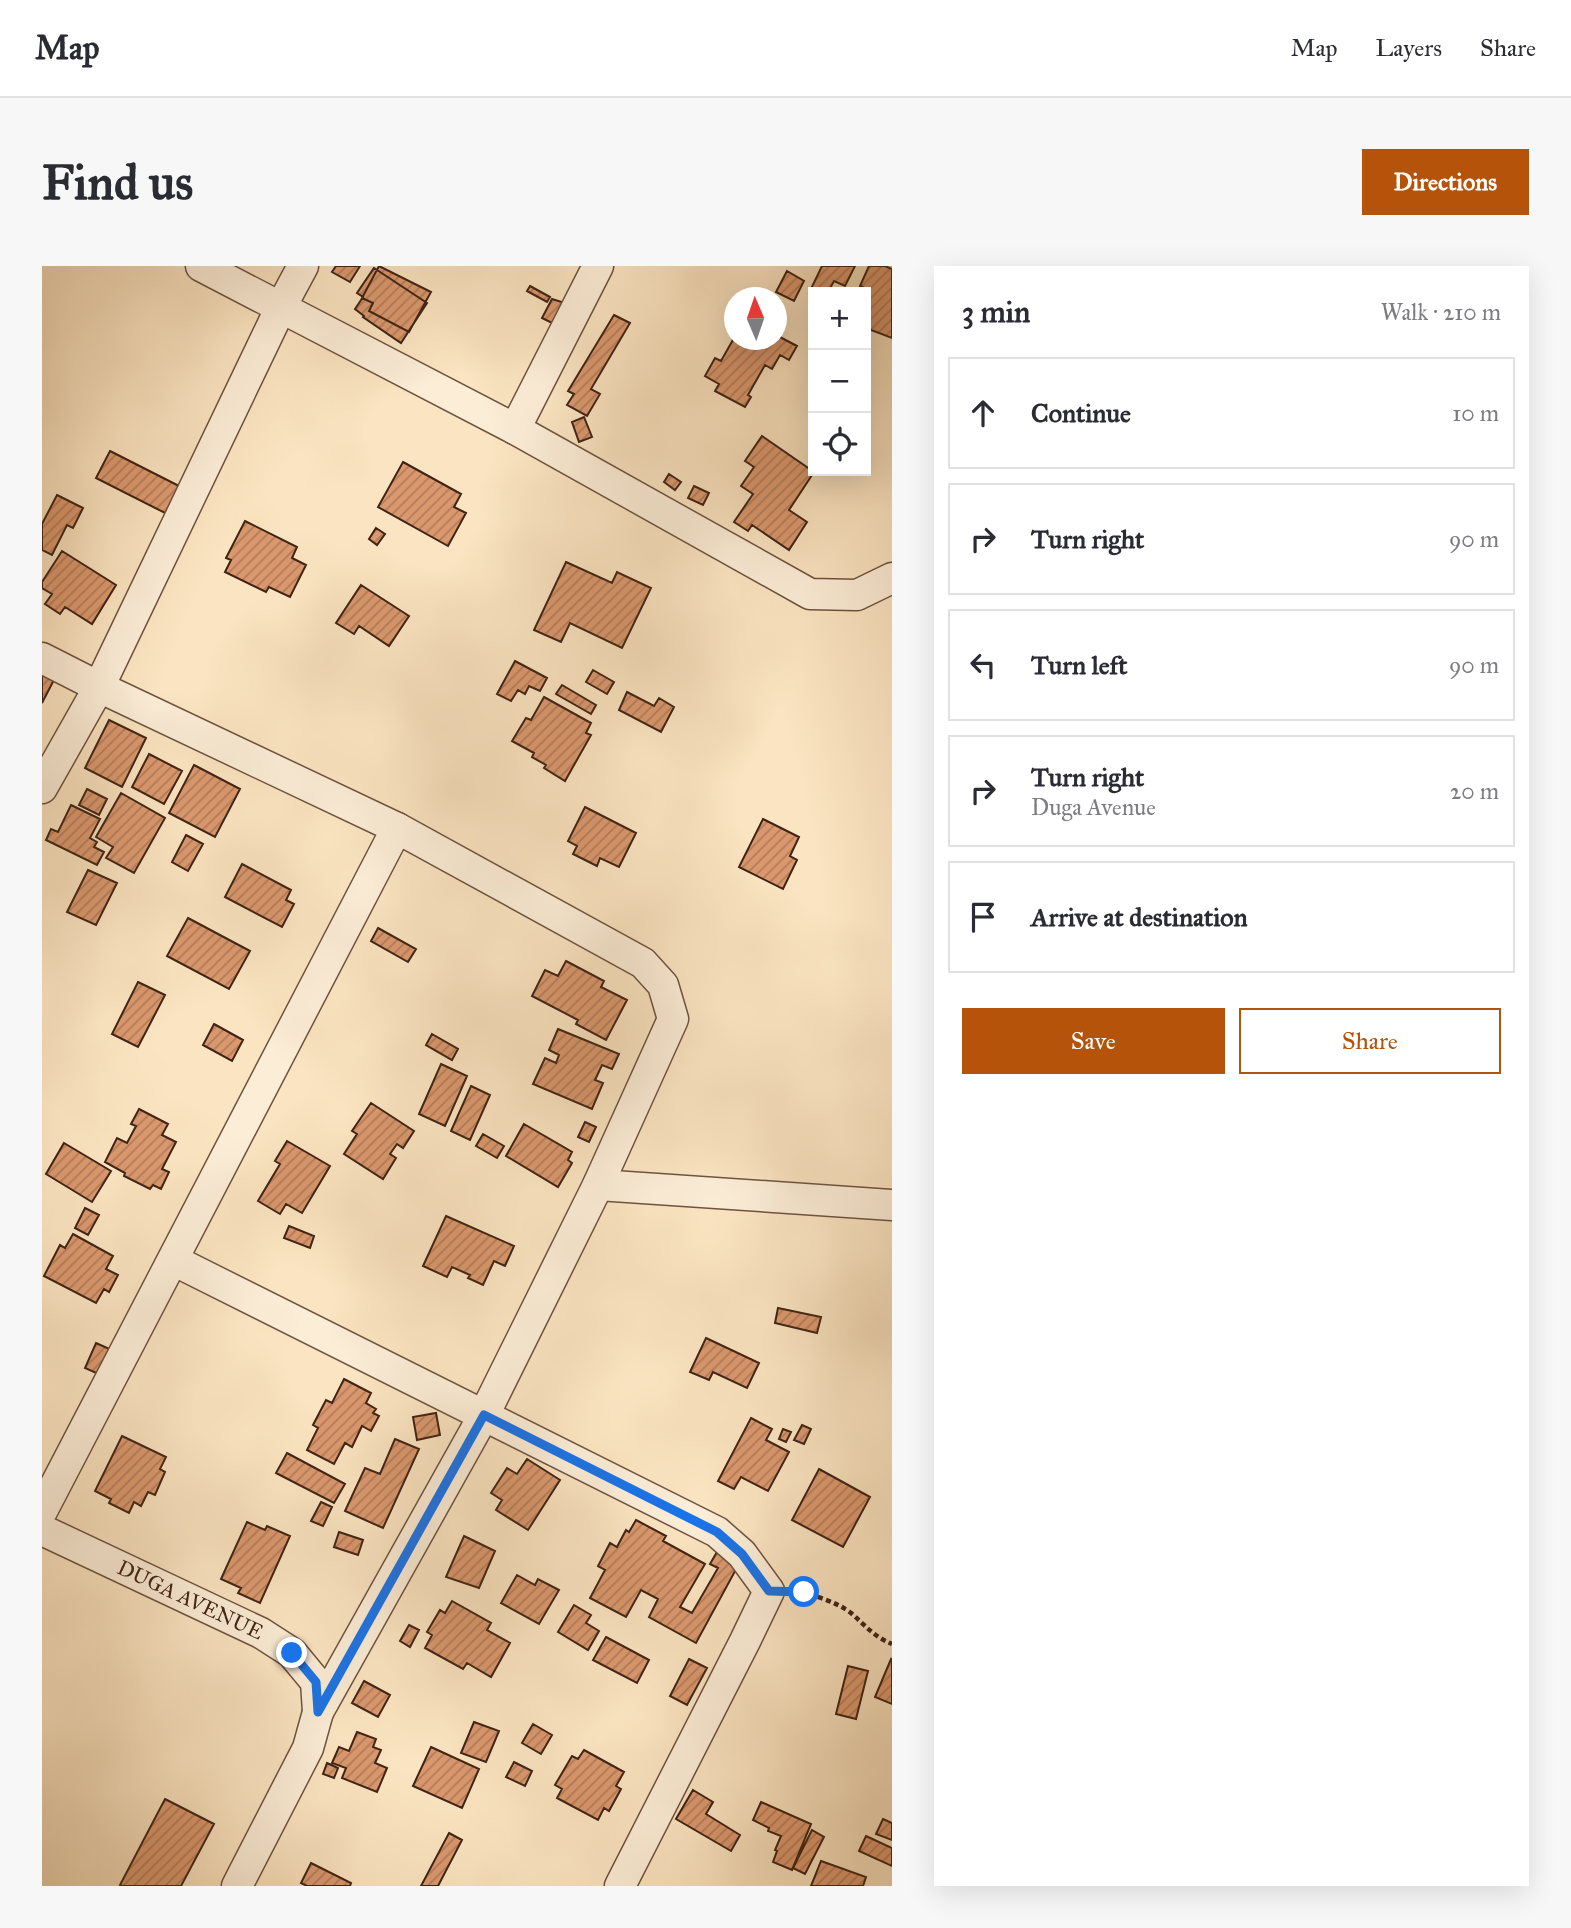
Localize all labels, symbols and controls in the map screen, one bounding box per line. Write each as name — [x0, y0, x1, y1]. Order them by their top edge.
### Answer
text: Map — [35, 28, 99, 68]
text: Map — [1291, 33, 1338, 63]
text: Layers — [1376, 33, 1442, 63]
text: Share — [1480, 33, 1536, 63]
button: Directions — [1362, 149, 1529, 215]
text: Find us — [42, 153, 193, 212]
north arrow — [724, 287, 787, 350]
map controls — [808, 287, 871, 476]
button: + — [808, 287, 871, 350]
text: 3 min — [962, 294, 1030, 330]
text: Walk · 210 m — [1381, 298, 1501, 326]
button: − — [808, 350, 871, 413]
icon: ahead — [964, 394, 1002, 432]
text: Continue — [1031, 397, 1131, 429]
text: 10 m — [1452, 399, 1499, 427]
button: locate — [808, 413, 871, 476]
icon: right — [964, 520, 1002, 558]
text: Turn right — [1031, 523, 1144, 555]
text: 90 m — [1449, 525, 1499, 553]
icon: left — [964, 646, 1002, 684]
text: Turn left — [1031, 649, 1127, 681]
text: 90 m — [1449, 651, 1499, 679]
text: Turn right — [1031, 761, 1144, 793]
icon: right — [964, 772, 1002, 810]
text: 20 m — [1450, 777, 1499, 805]
text: Duga Avenue — [1031, 793, 1156, 821]
icon: arrive — [964, 898, 1002, 936]
text: Arrive at destination — [1031, 901, 1248, 933]
button: Save — [962, 1008, 1225, 1074]
button: Share — [1239, 1008, 1501, 1074]
street label: DUGA AVENUE — [113, 1554, 268, 1645]
route start — [788, 1576, 819, 1607]
route end — [276, 1637, 307, 1668]

